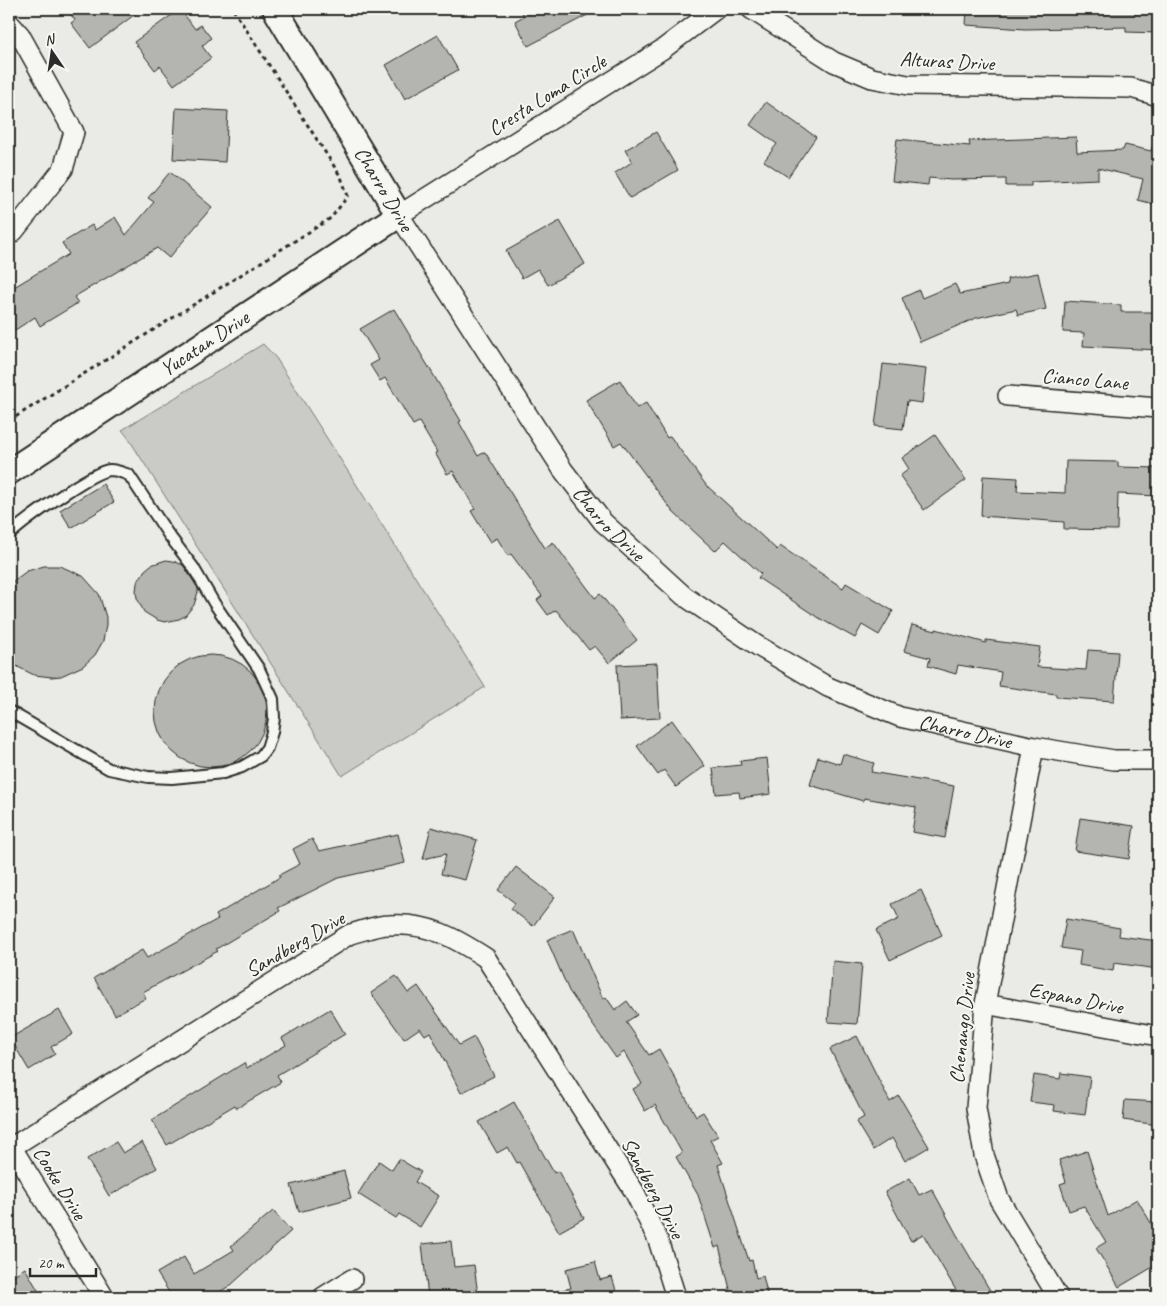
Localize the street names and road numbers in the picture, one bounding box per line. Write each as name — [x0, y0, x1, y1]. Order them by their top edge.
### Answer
street label: Alturas Drive — [899, 46, 997, 77]
street label: Cresta Loma Circle — [483, 48, 612, 142]
street label: Charro Drive — [349, 142, 420, 238]
street label: Yucatan Drive — [155, 304, 255, 382]
street label: Cianco Lane — [1041, 362, 1130, 396]
street label: Charro Drive — [567, 481, 652, 568]
street label: Charro Drive — [916, 709, 1016, 755]
street label: Sandberg Drive — [241, 904, 351, 983]
street label: Chenango Drive — [943, 970, 981, 1085]
street label: Espano Drive — [1027, 976, 1127, 1020]
street label: Sandberg Drive — [616, 1133, 691, 1245]
street label: Cooke Drive — [27, 1141, 93, 1226]

